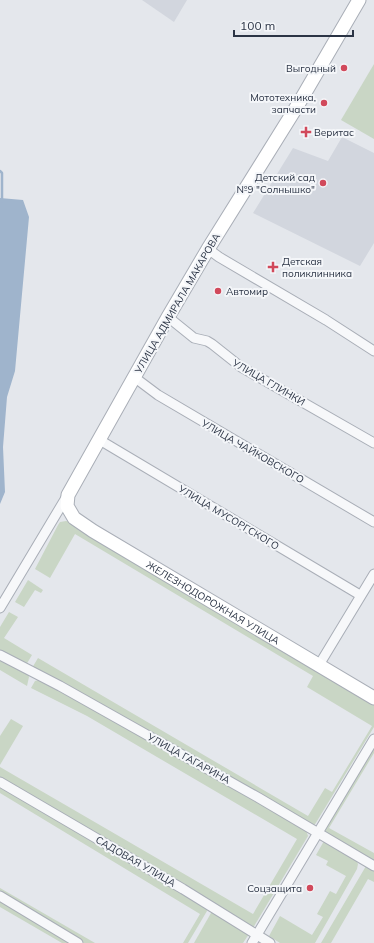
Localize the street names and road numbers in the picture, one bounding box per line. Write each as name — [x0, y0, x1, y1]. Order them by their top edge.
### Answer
street label: УЛИЦА АДМИРАЛА МАКАРОВА — [131, 230, 223, 377]
street label: УЛИЦА ГЛИНКИ — [229, 356, 307, 409]
street label: УЛИЦА ЧАЙКОВСКОГО — [198, 416, 307, 486]
street label: УЛИЦА МУСОРГСКОГО — [175, 482, 282, 553]
street label: ЖЕЛЕЗНОДОРОЖНАЯ УЛИЦА — [144, 558, 282, 648]
street label: УЛИЦА ГАГАРИНА — [144, 730, 233, 787]
street label: САДОВАЯ УЛИЦА — [93, 833, 179, 890]

